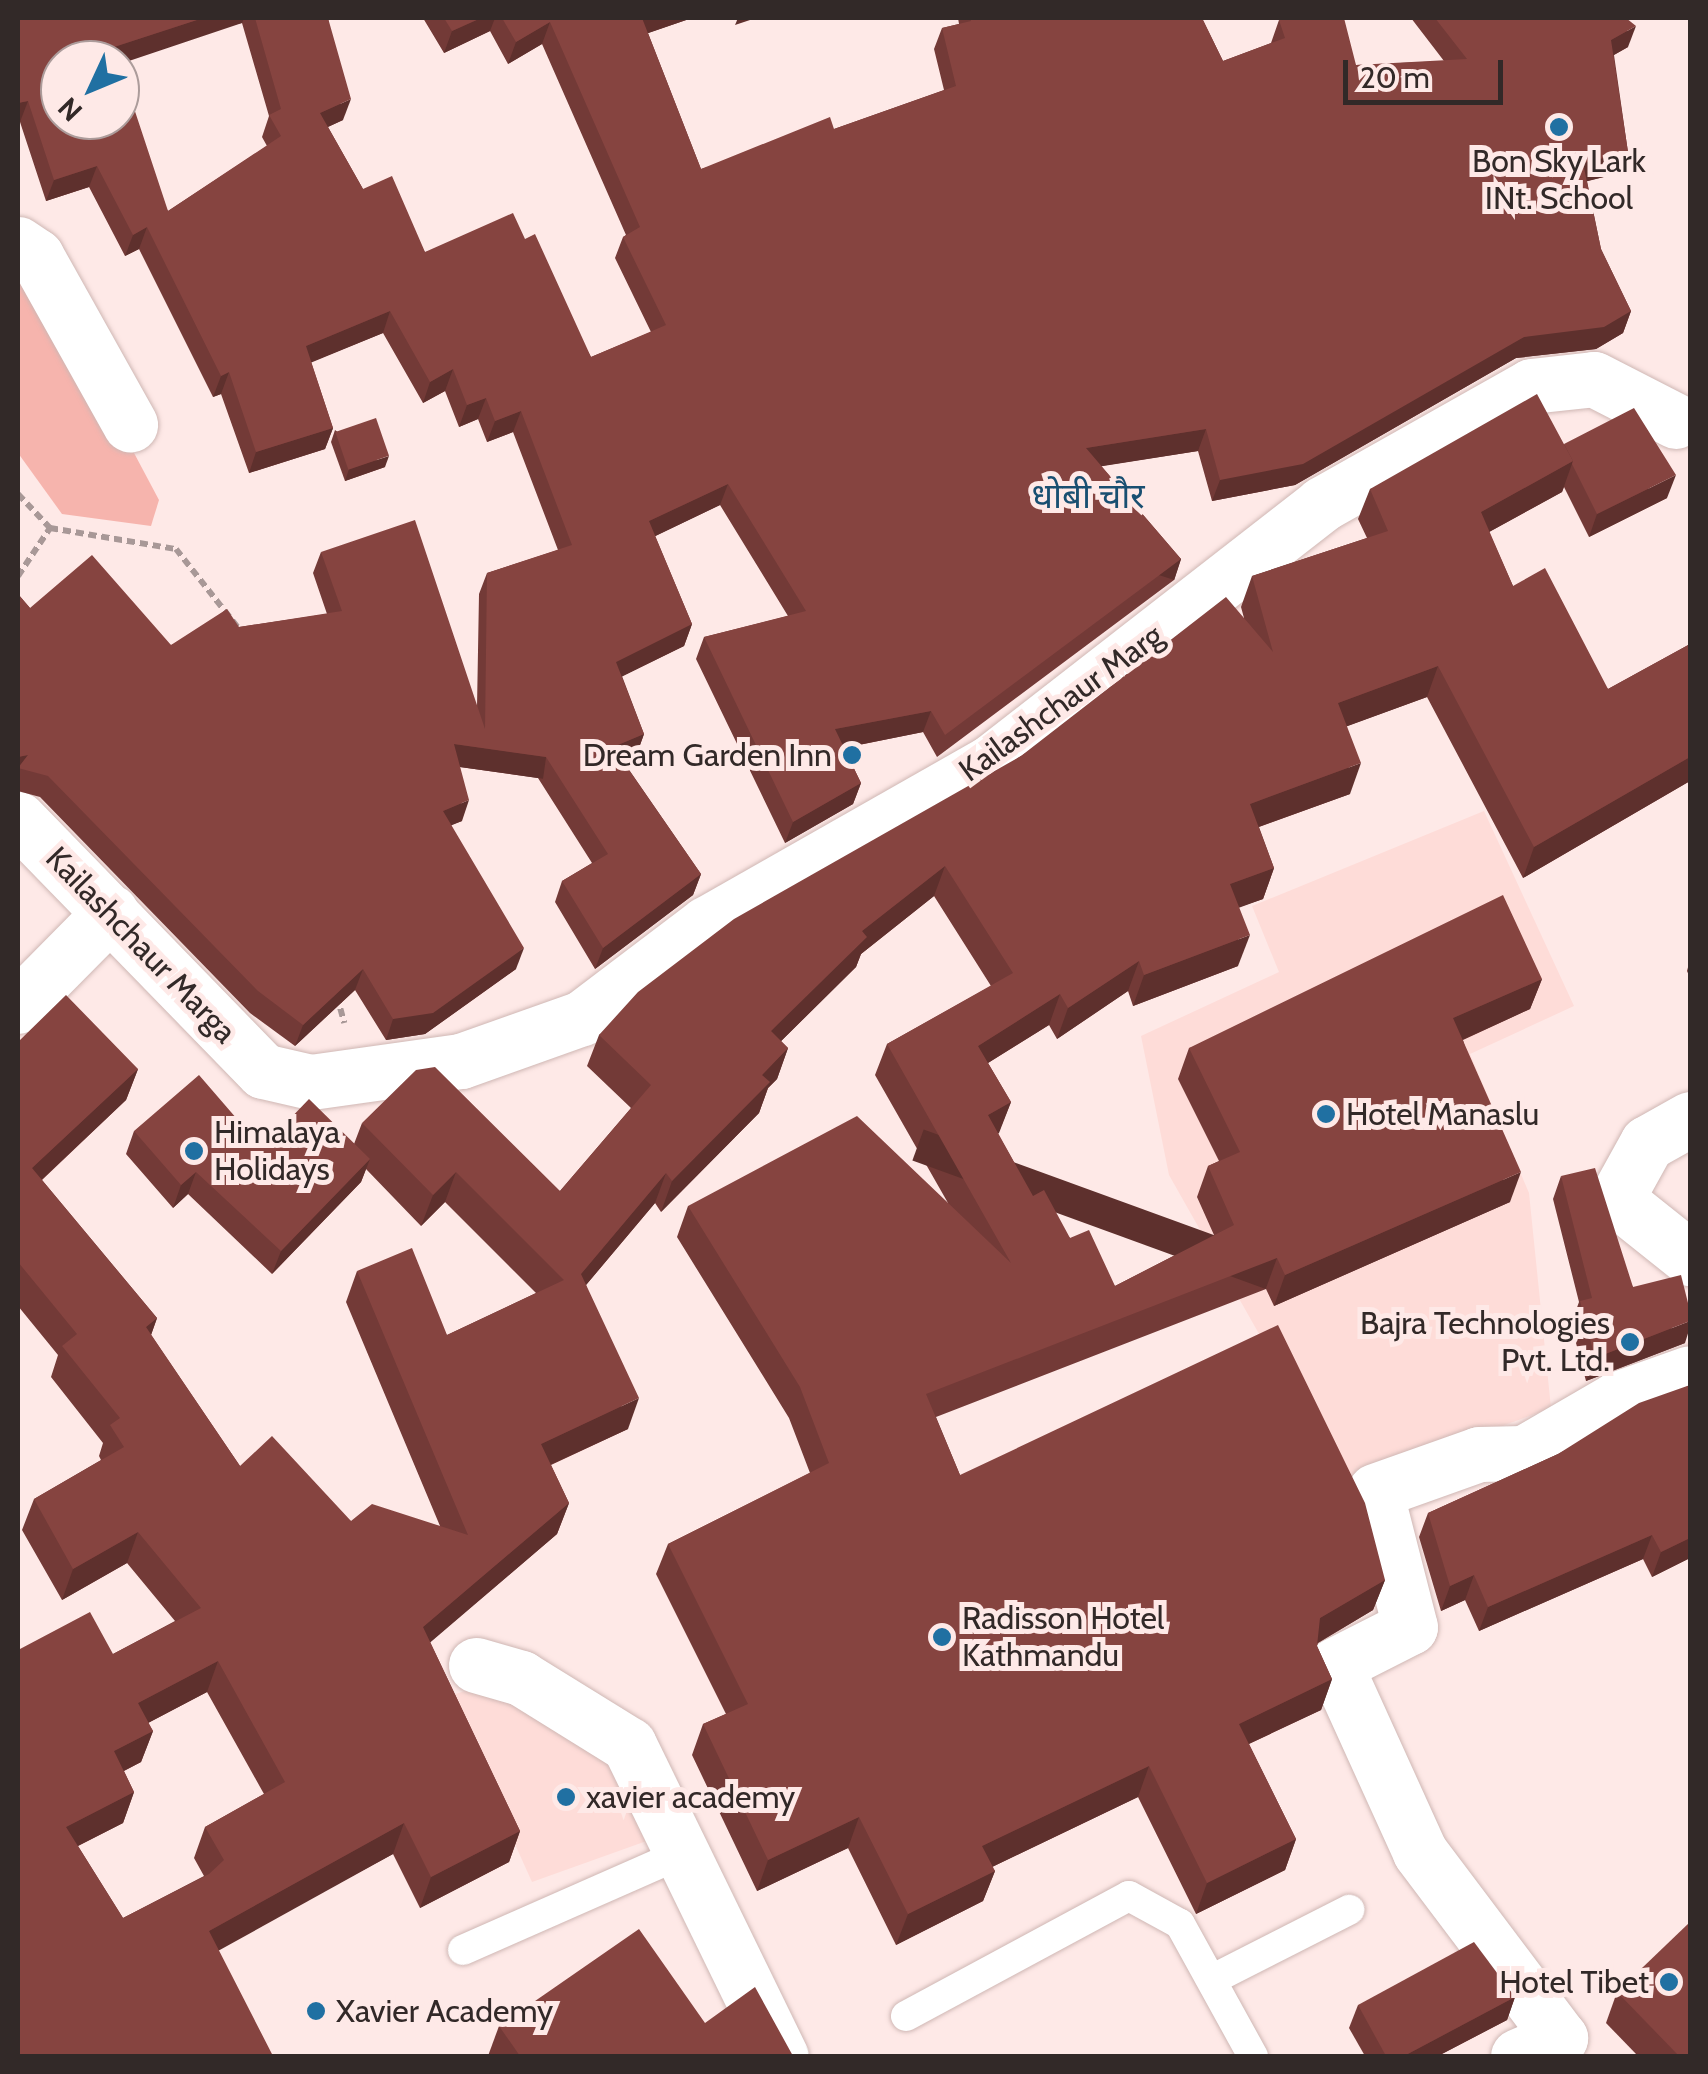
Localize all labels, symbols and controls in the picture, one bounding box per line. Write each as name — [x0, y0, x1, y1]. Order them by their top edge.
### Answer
north arrow — [40, 40, 140, 140]
scale bar — [1348, 40, 1508, 102]
text: 20 m — [1360, 59, 1430, 96]
text: N — [51, 91, 89, 128]
marker: Bon Sky Lark INt. School — [1548, 116, 1570, 138]
place label: Bon Sky Lark INt. School — [1472, 143, 1646, 218]
district label: धोबी चौर — [1031, 475, 1145, 517]
street label: Kailashchaur Marg — [952, 616, 1170, 790]
place label: Dream Garden Inn — [583, 736, 832, 774]
marker: Dream Garden Inn — [841, 744, 863, 766]
street label: Kailashchaur Marga — [38, 839, 244, 1051]
place label: Hotel Manaslu — [1346, 1095, 1539, 1133]
marker: Hotel Manaslu — [1315, 1103, 1337, 1125]
place label: Himalaya Holidays — [214, 1114, 340, 1189]
marker: Himalaya Holidays — [183, 1140, 205, 1162]
place label: Bajra Technologies Pvt. Ltd. — [1360, 1305, 1610, 1380]
marker: Bajra Technologies Pvt. Ltd. — [1619, 1331, 1641, 1353]
place label: Radisson Hotel Kathmandu — [962, 1600, 1164, 1675]
marker: Radisson Hotel Kathmandu — [931, 1626, 953, 1648]
place label: xavier academy — [586, 1778, 795, 1816]
marker: xavier academy — [555, 1786, 577, 1808]
place label: Hotel Tibet — [1499, 1963, 1649, 2001]
marker: Hotel Tibet — [1658, 1971, 1680, 1993]
place label: Xavier Academy — [336, 1992, 553, 2030]
marker: Xavier Academy — [305, 2000, 327, 2022]

